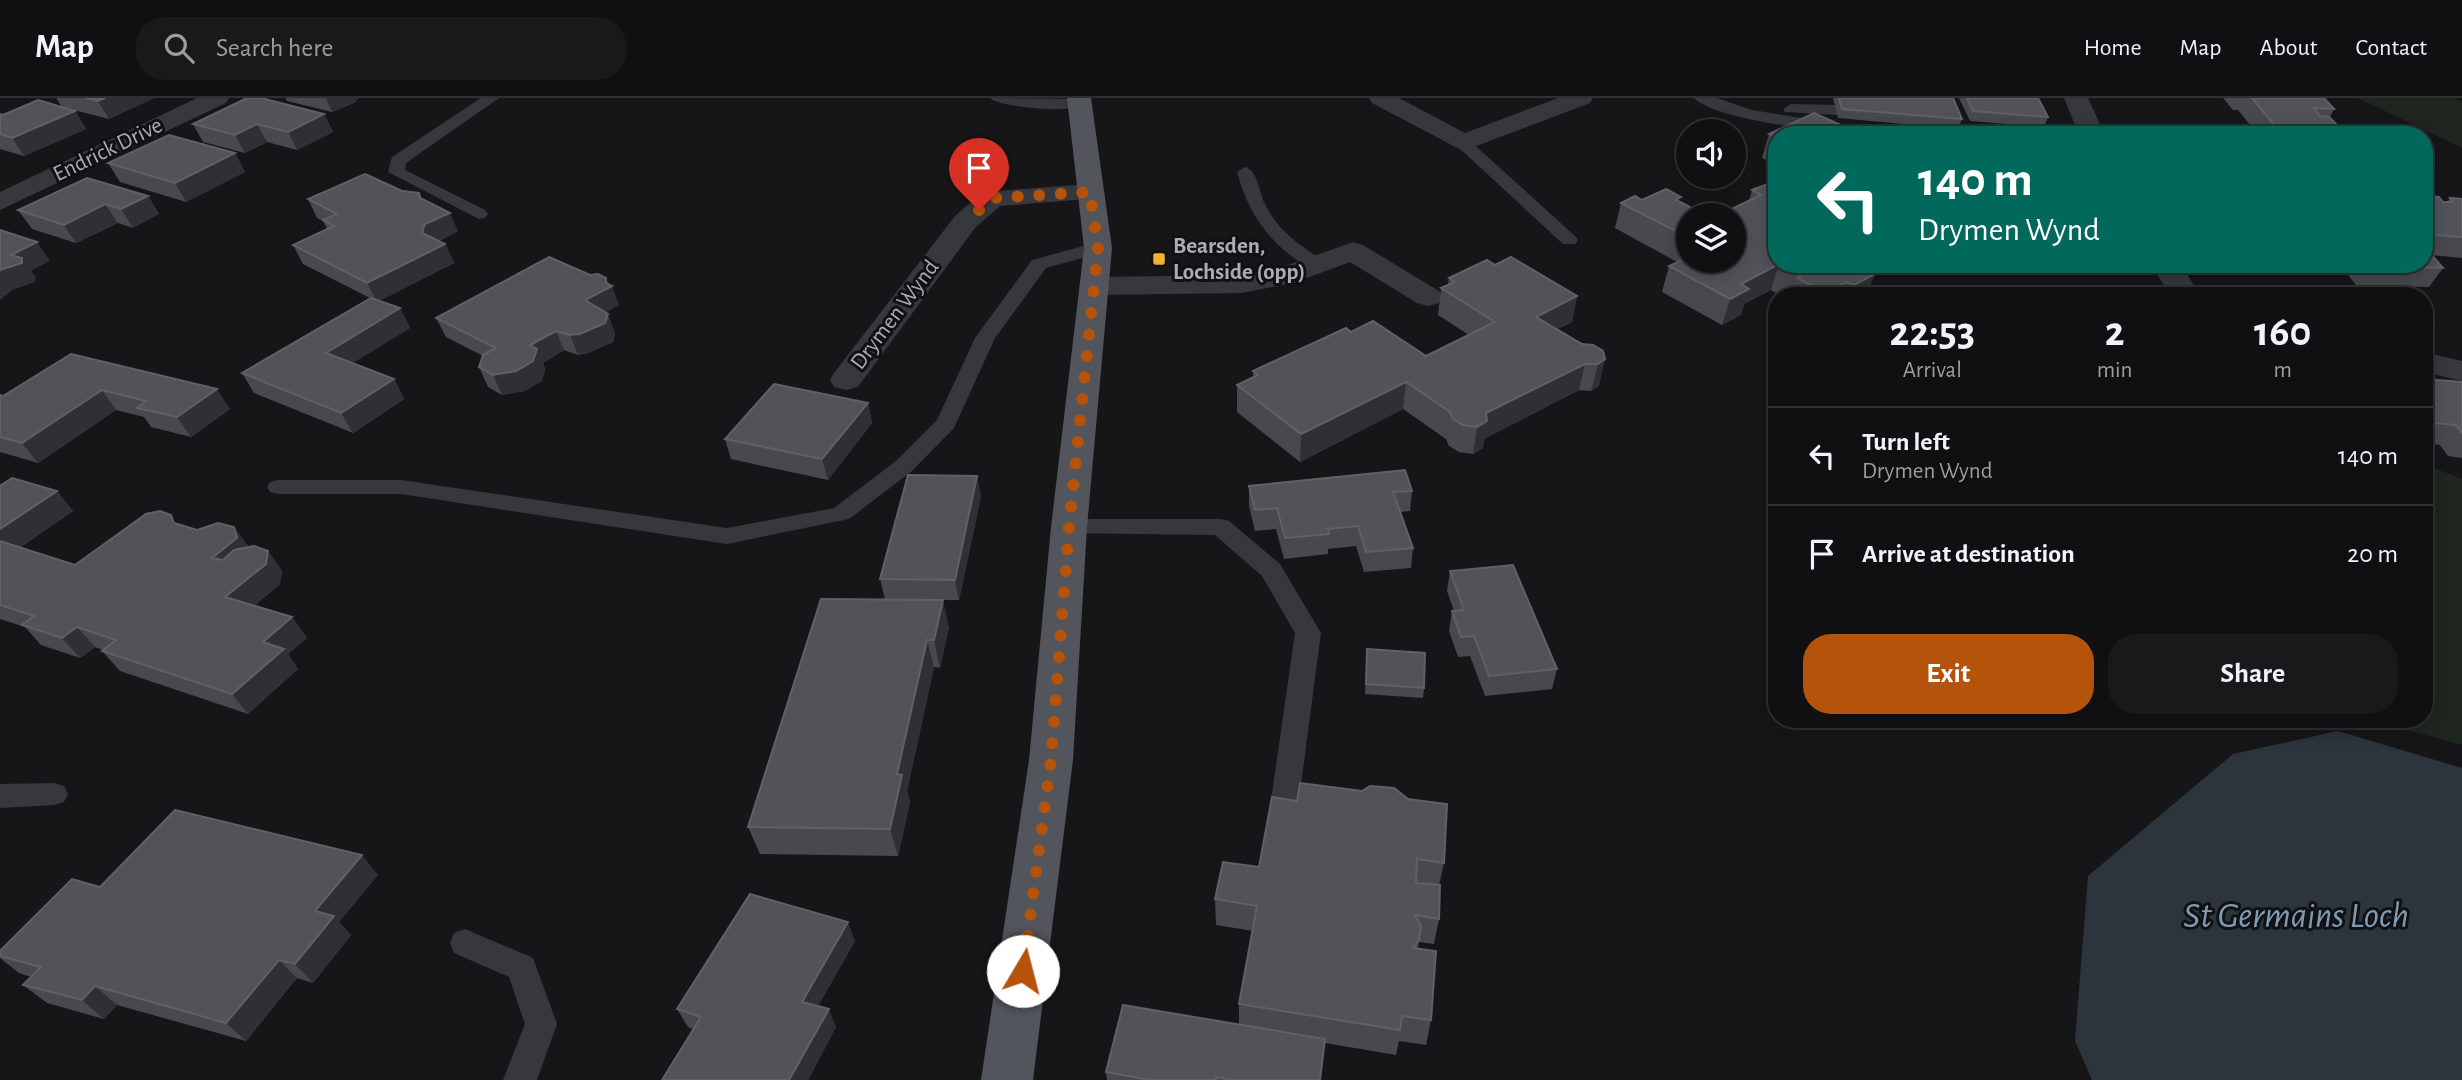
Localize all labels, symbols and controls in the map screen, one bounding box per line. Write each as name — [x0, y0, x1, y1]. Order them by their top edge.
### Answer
search box — [136, 17, 626, 80]
icon: search — [160, 29, 198, 67]
text: Map — [35, 31, 94, 64]
text: Search here — [216, 35, 334, 61]
text: Home — [2084, 36, 2142, 60]
text: Map — [2180, 36, 2222, 60]
text: About — [2260, 36, 2317, 60]
text: Contact — [2355, 36, 2427, 60]
street label: Endrick Drive — [50, 114, 166, 186]
map controls — [1676, 119, 1746, 273]
button: sound — [1676, 119, 1746, 189]
pin — [949, 138, 1009, 210]
icon: arrive — [960, 149, 998, 187]
icon: left — [1803, 154, 1894, 245]
text: 140 m — [1918, 156, 2033, 205]
button: layers — [1676, 203, 1746, 273]
text: Drymen Wynd — [1918, 214, 2100, 246]
place label: Bearsden, Lochside (opp) — [1173, 235, 1305, 284]
marker: Bearsden, Lochside (opp) — [1151, 251, 1167, 267]
street label: Drymen Wynd — [847, 256, 944, 374]
text: 22:53 — [1890, 311, 1975, 353]
text: 2 — [2105, 311, 2124, 353]
text: 160 — [2254, 311, 2311, 353]
text: Arrival — [1903, 359, 1962, 382]
text: min — [2097, 359, 2132, 382]
text: m — [2274, 359, 2292, 382]
text: Turn left — [1862, 429, 1950, 455]
icon: left — [1803, 437, 1841, 475]
text: 140 m — [2338, 443, 2398, 469]
text: Drymen Wynd — [1862, 460, 1993, 483]
icon: arrive — [1803, 535, 1841, 573]
text: Arrive at destination — [1862, 541, 2075, 567]
text: 20 m — [2347, 541, 2398, 567]
button: Exit — [1803, 634, 2094, 714]
button: Share — [2108, 634, 2398, 714]
water label: St Germains Loch — [2183, 897, 2409, 934]
position arrow — [986, 934, 1060, 1008]

